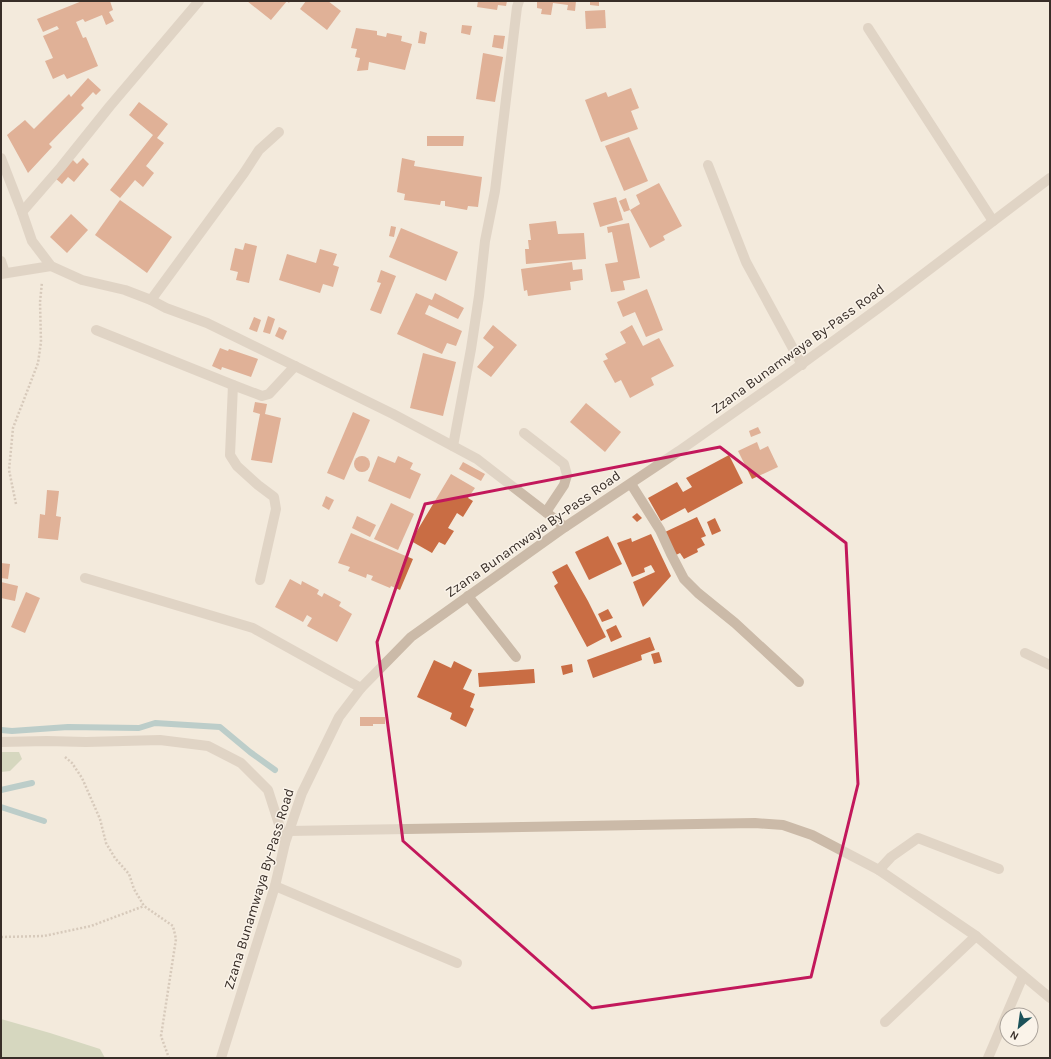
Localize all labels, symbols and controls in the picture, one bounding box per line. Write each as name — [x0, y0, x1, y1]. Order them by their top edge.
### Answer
street label: Zzana Bunamwaya By-Pass Road — [708, 280, 888, 418]
street label: Zzana Bunamwaya By-Pass Road — [442, 467, 624, 601]
street label: Zzana Bunamwaya By-Pass Road — [220, 786, 298, 992]
north arrow — [999, 1007, 1039, 1047]
text: N — [1008, 1028, 1021, 1043]

